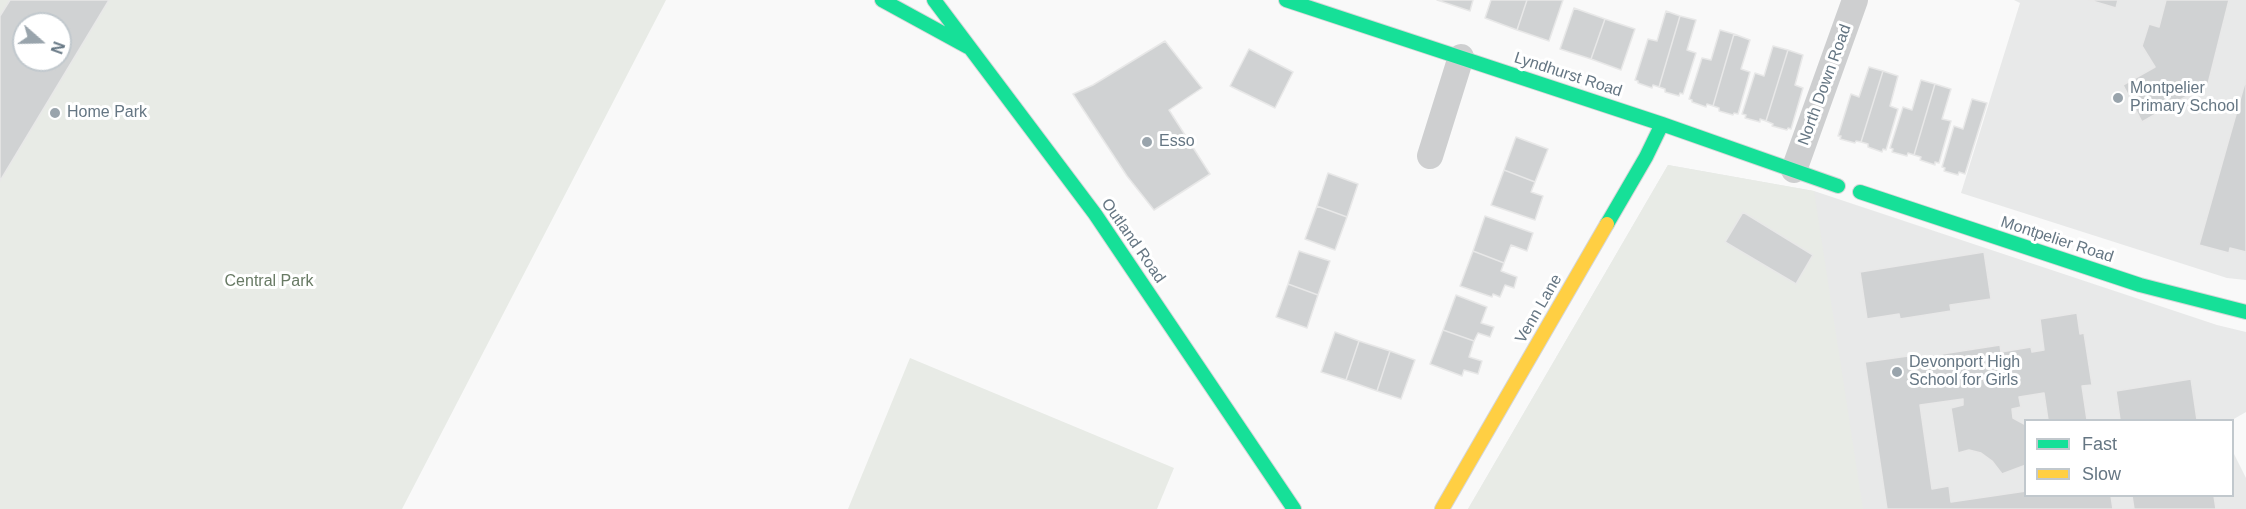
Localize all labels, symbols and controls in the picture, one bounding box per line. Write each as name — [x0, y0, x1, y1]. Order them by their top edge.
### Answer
north arrow — [12, 12, 72, 72]
street label: North Down Road — [1794, 22, 1856, 148]
text: N — [48, 39, 67, 56]
street label: Lyndhurst Road — [1512, 49, 1624, 101]
place label: Montpelier Primary School — [2130, 79, 2238, 117]
marker: Montpelier Primary School — [2111, 91, 2125, 105]
place label: Home Park — [67, 103, 147, 123]
marker: Home Park — [48, 106, 62, 120]
place label: Esso — [1159, 132, 1195, 152]
marker: Esso — [1140, 135, 1154, 149]
street label: Outland Road — [1097, 195, 1169, 287]
street label: Montpelier Road — [1998, 213, 2116, 267]
street label: Venn Lane — [1512, 271, 1566, 347]
park label: Central Park — [225, 272, 313, 292]
place label: Devonport High School for Girls — [1909, 353, 2020, 391]
marker: Devonport High School for Girls — [1890, 365, 1904, 379]
legend — [2024, 419, 2234, 497]
text: Fast — [2082, 434, 2117, 454]
text: Slow — [2082, 464, 2121, 484]

